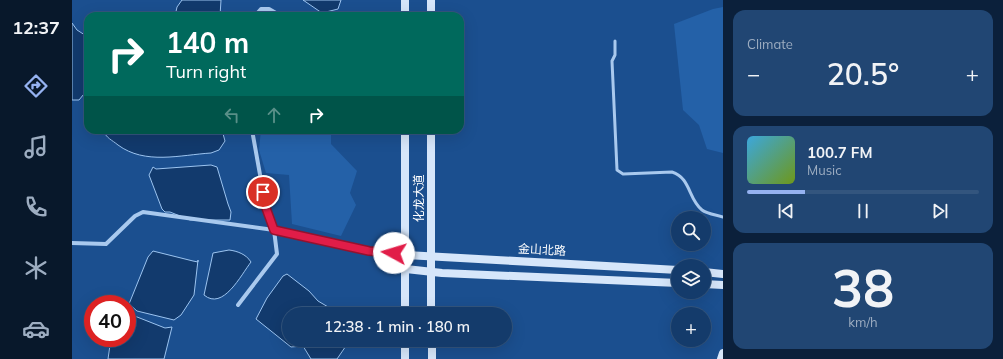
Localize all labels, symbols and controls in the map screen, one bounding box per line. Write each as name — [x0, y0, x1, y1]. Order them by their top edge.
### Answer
text: 12:37 — [12, 16, 60, 39]
text: 140 m — [166, 25, 249, 60]
icon: right — [100, 28, 152, 80]
text: Climate — [747, 36, 793, 52]
text: 20.5° — [827, 55, 899, 93]
text: Turn right — [166, 60, 246, 83]
text: − — [747, 60, 760, 88]
text: + — [966, 60, 979, 88]
icon: directions — [22, 72, 50, 100]
icon: left — [221, 104, 243, 126]
icon: ahead — [263, 104, 285, 126]
icon: right — [305, 104, 327, 126]
icon: music — [22, 133, 50, 161]
text: 100.7 FM — [807, 143, 872, 162]
text: Music — [807, 162, 842, 178]
street label: 化龙大道 — [411, 174, 426, 222]
pin — [246, 175, 280, 209]
icon: arrive — [252, 181, 274, 203]
icon: phone — [22, 193, 50, 221]
icon: previous — [775, 200, 797, 222]
icon: pause — [852, 200, 874, 222]
icon: next — [929, 200, 951, 222]
map controls — [671, 211, 711, 347]
button: search — [671, 211, 711, 251]
position arrow — [373, 232, 415, 274]
street label: 金山北路 — [518, 241, 566, 258]
icon: climate — [22, 254, 50, 282]
text: 38 — [832, 255, 894, 320]
button: layers — [671, 259, 711, 299]
speed limit sign: 40 — [84, 295, 136, 347]
button: + — [671, 307, 711, 347]
text: km/h — [848, 314, 878, 330]
icon: car — [22, 315, 50, 343]
text: 12:38 · 1 min · 180 m — [324, 317, 470, 336]

